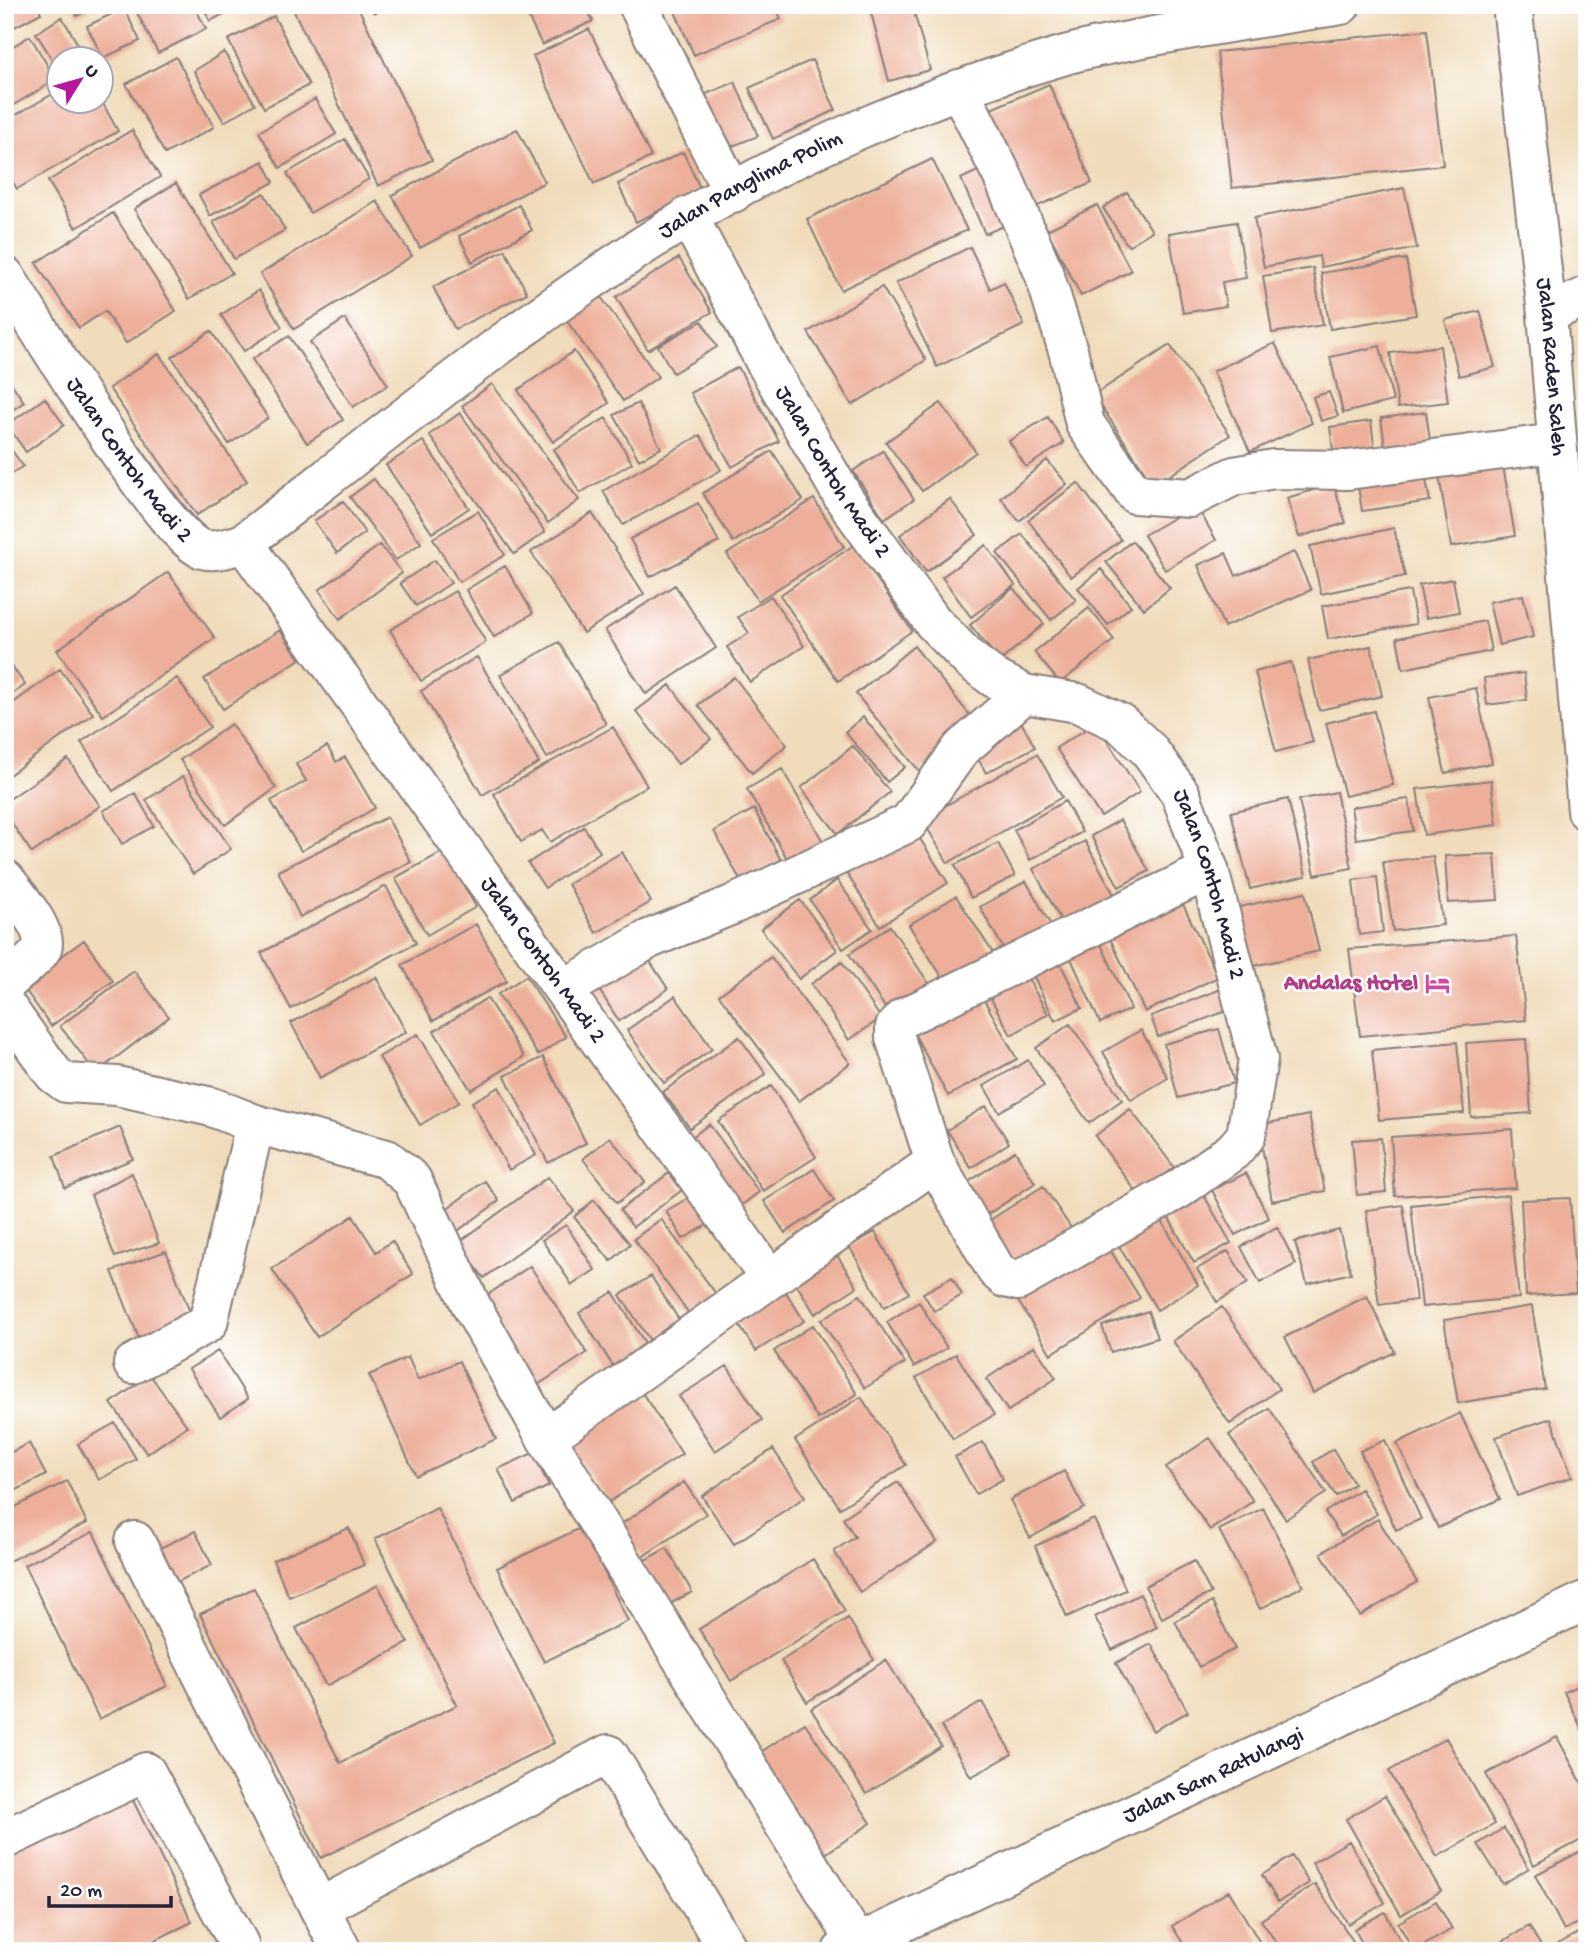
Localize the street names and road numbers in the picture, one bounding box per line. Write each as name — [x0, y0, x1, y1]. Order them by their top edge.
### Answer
street label: Jalan Panglima Polim — [654, 125, 847, 245]
street label: Jalan Raden Saleh — [1530, 276, 1572, 457]
street label: Jalan Contoh Madi 2 — [60, 373, 197, 549]
street label: Jalan Contoh Madi 2 — [769, 381, 896, 563]
street label: Jalan Contoh Madi 2 — [1166, 786, 1250, 982]
street label: Jalan Contoh Madi 2 — [474, 872, 611, 1049]
street label: Jalan Sam Ratulangi — [1119, 1722, 1308, 1830]

